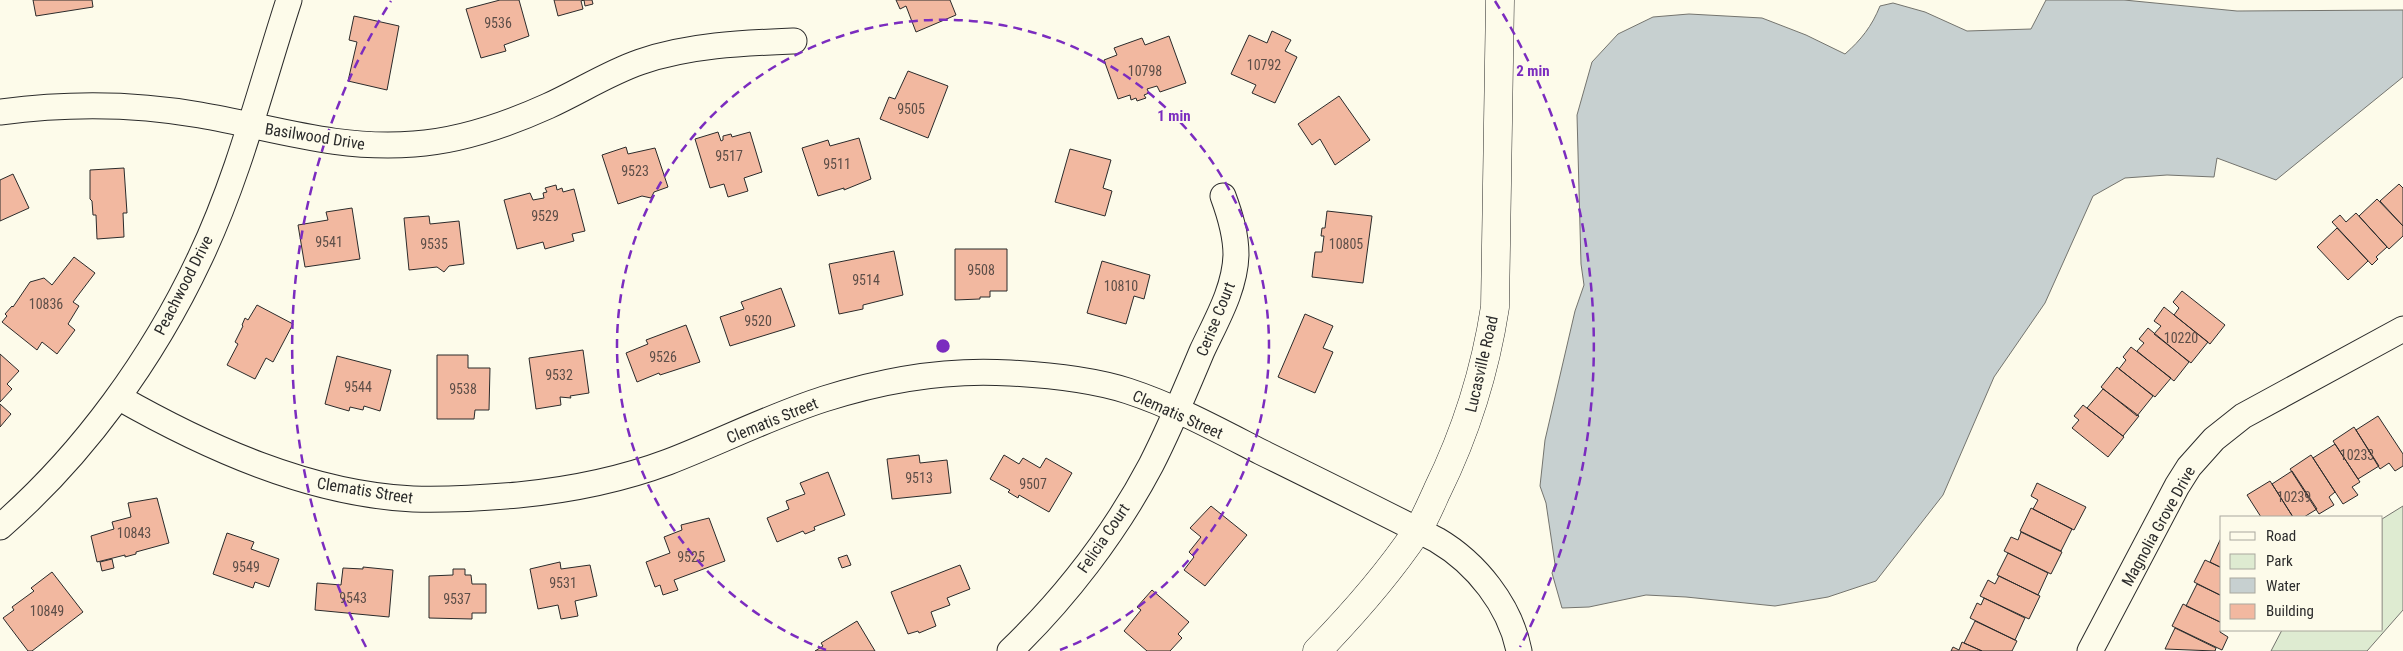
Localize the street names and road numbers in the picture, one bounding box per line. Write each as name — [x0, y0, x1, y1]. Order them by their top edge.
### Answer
street label: Basilwood Drive — [264, 119, 366, 154]
street label: Peachwood Drive — [150, 232, 217, 338]
street label: Cerise Court — [1192, 279, 1239, 359]
street label: Lucasville Road — [1461, 314, 1502, 414]
street label: Clematis Street — [1130, 386, 1226, 443]
street label: Clematis Street — [724, 393, 821, 447]
street label: Magnolia Grove Drive — [2118, 463, 2199, 589]
street label: Clematis Street — [316, 474, 414, 507]
street label: Felicia Court — [1073, 500, 1134, 577]

